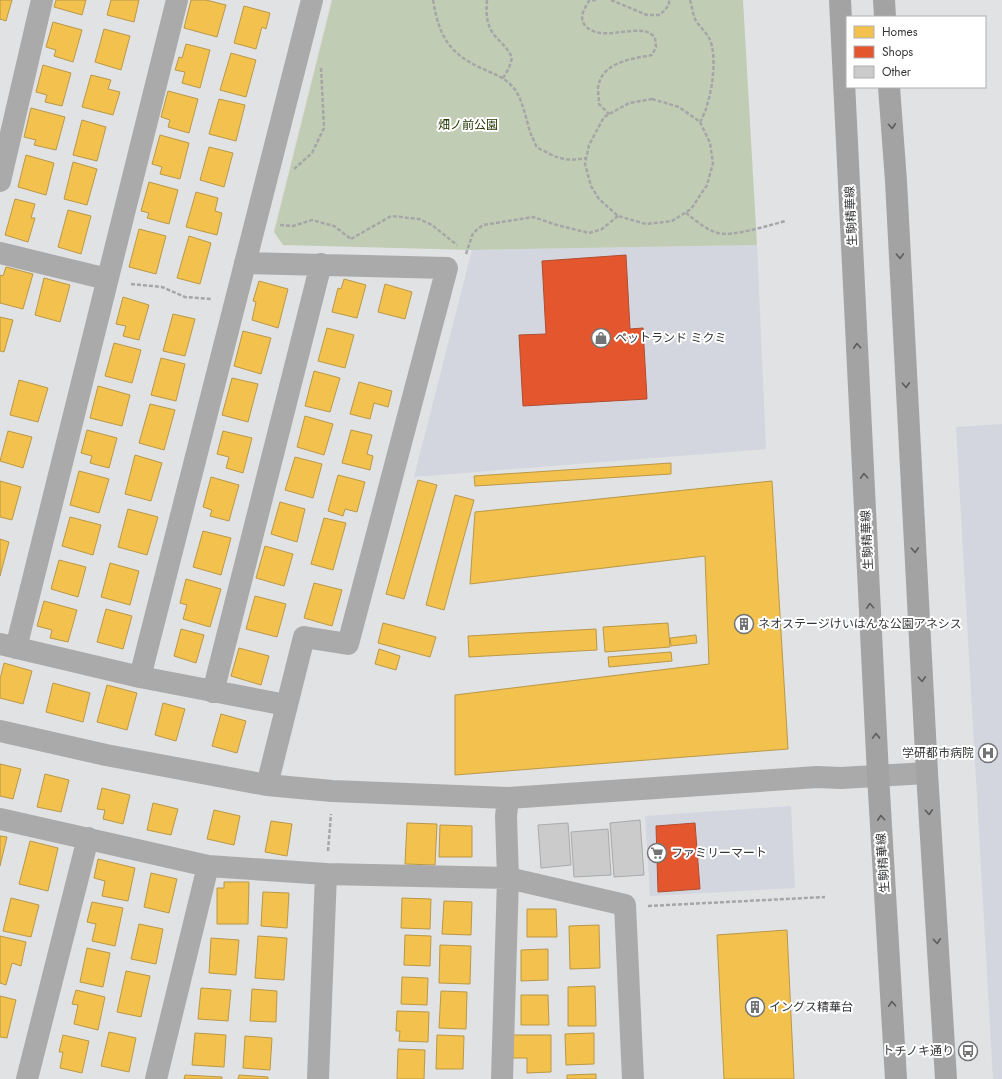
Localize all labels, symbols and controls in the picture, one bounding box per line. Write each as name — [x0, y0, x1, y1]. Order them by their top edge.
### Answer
legend — [846, 16, 986, 88]
text: Homes — [882, 23, 918, 41]
text: Shops — [882, 43, 913, 61]
text: Other — [882, 63, 912, 81]
park label: 畑ノ前公園 — [438, 116, 498, 134]
one-way arrow — [887, 123, 896, 129]
street label: 生駒精華線 — [840, 186, 862, 246]
one-way arrow — [895, 253, 904, 259]
shop icon: ペットランド ミクミ — [590, 327, 612, 349]
place label: ペットランド ミクミ — [615, 329, 727, 347]
one-way arrow — [853, 343, 862, 349]
one-way arrow — [902, 382, 911, 388]
one-way arrow — [859, 473, 868, 479]
street label: 生駒精華線 — [856, 510, 878, 570]
one-way arrow — [911, 547, 919, 553]
one-way arrow — [866, 603, 874, 609]
building icon: ネオステージけいはんな公園アネシス — [733, 613, 755, 635]
place label: ネオステージけいはんな公園アネシス — [758, 615, 962, 633]
one-way arrow — [917, 676, 926, 682]
one-way arrow — [872, 733, 881, 739]
hospital icon: 学研都市病院 — [977, 742, 999, 764]
place label: 学研都市病院 — [902, 744, 974, 762]
one-way arrow — [925, 809, 934, 815]
one-way arrow — [876, 815, 885, 821]
street label: 生駒精華線 — [872, 832, 894, 894]
supermarket icon: ファミリーマート — [646, 842, 668, 864]
place label: ファミリーマート — [671, 844, 767, 862]
one-way arrow — [933, 938, 942, 944]
building icon: イングス精華台 — [744, 996, 766, 1018]
place label: イングス精華台 — [769, 998, 853, 1016]
one-way arrow — [888, 1001, 896, 1007]
bus stop icon: トチノキ通り — [957, 1040, 979, 1062]
place label: トチノキ通り — [882, 1042, 954, 1060]

